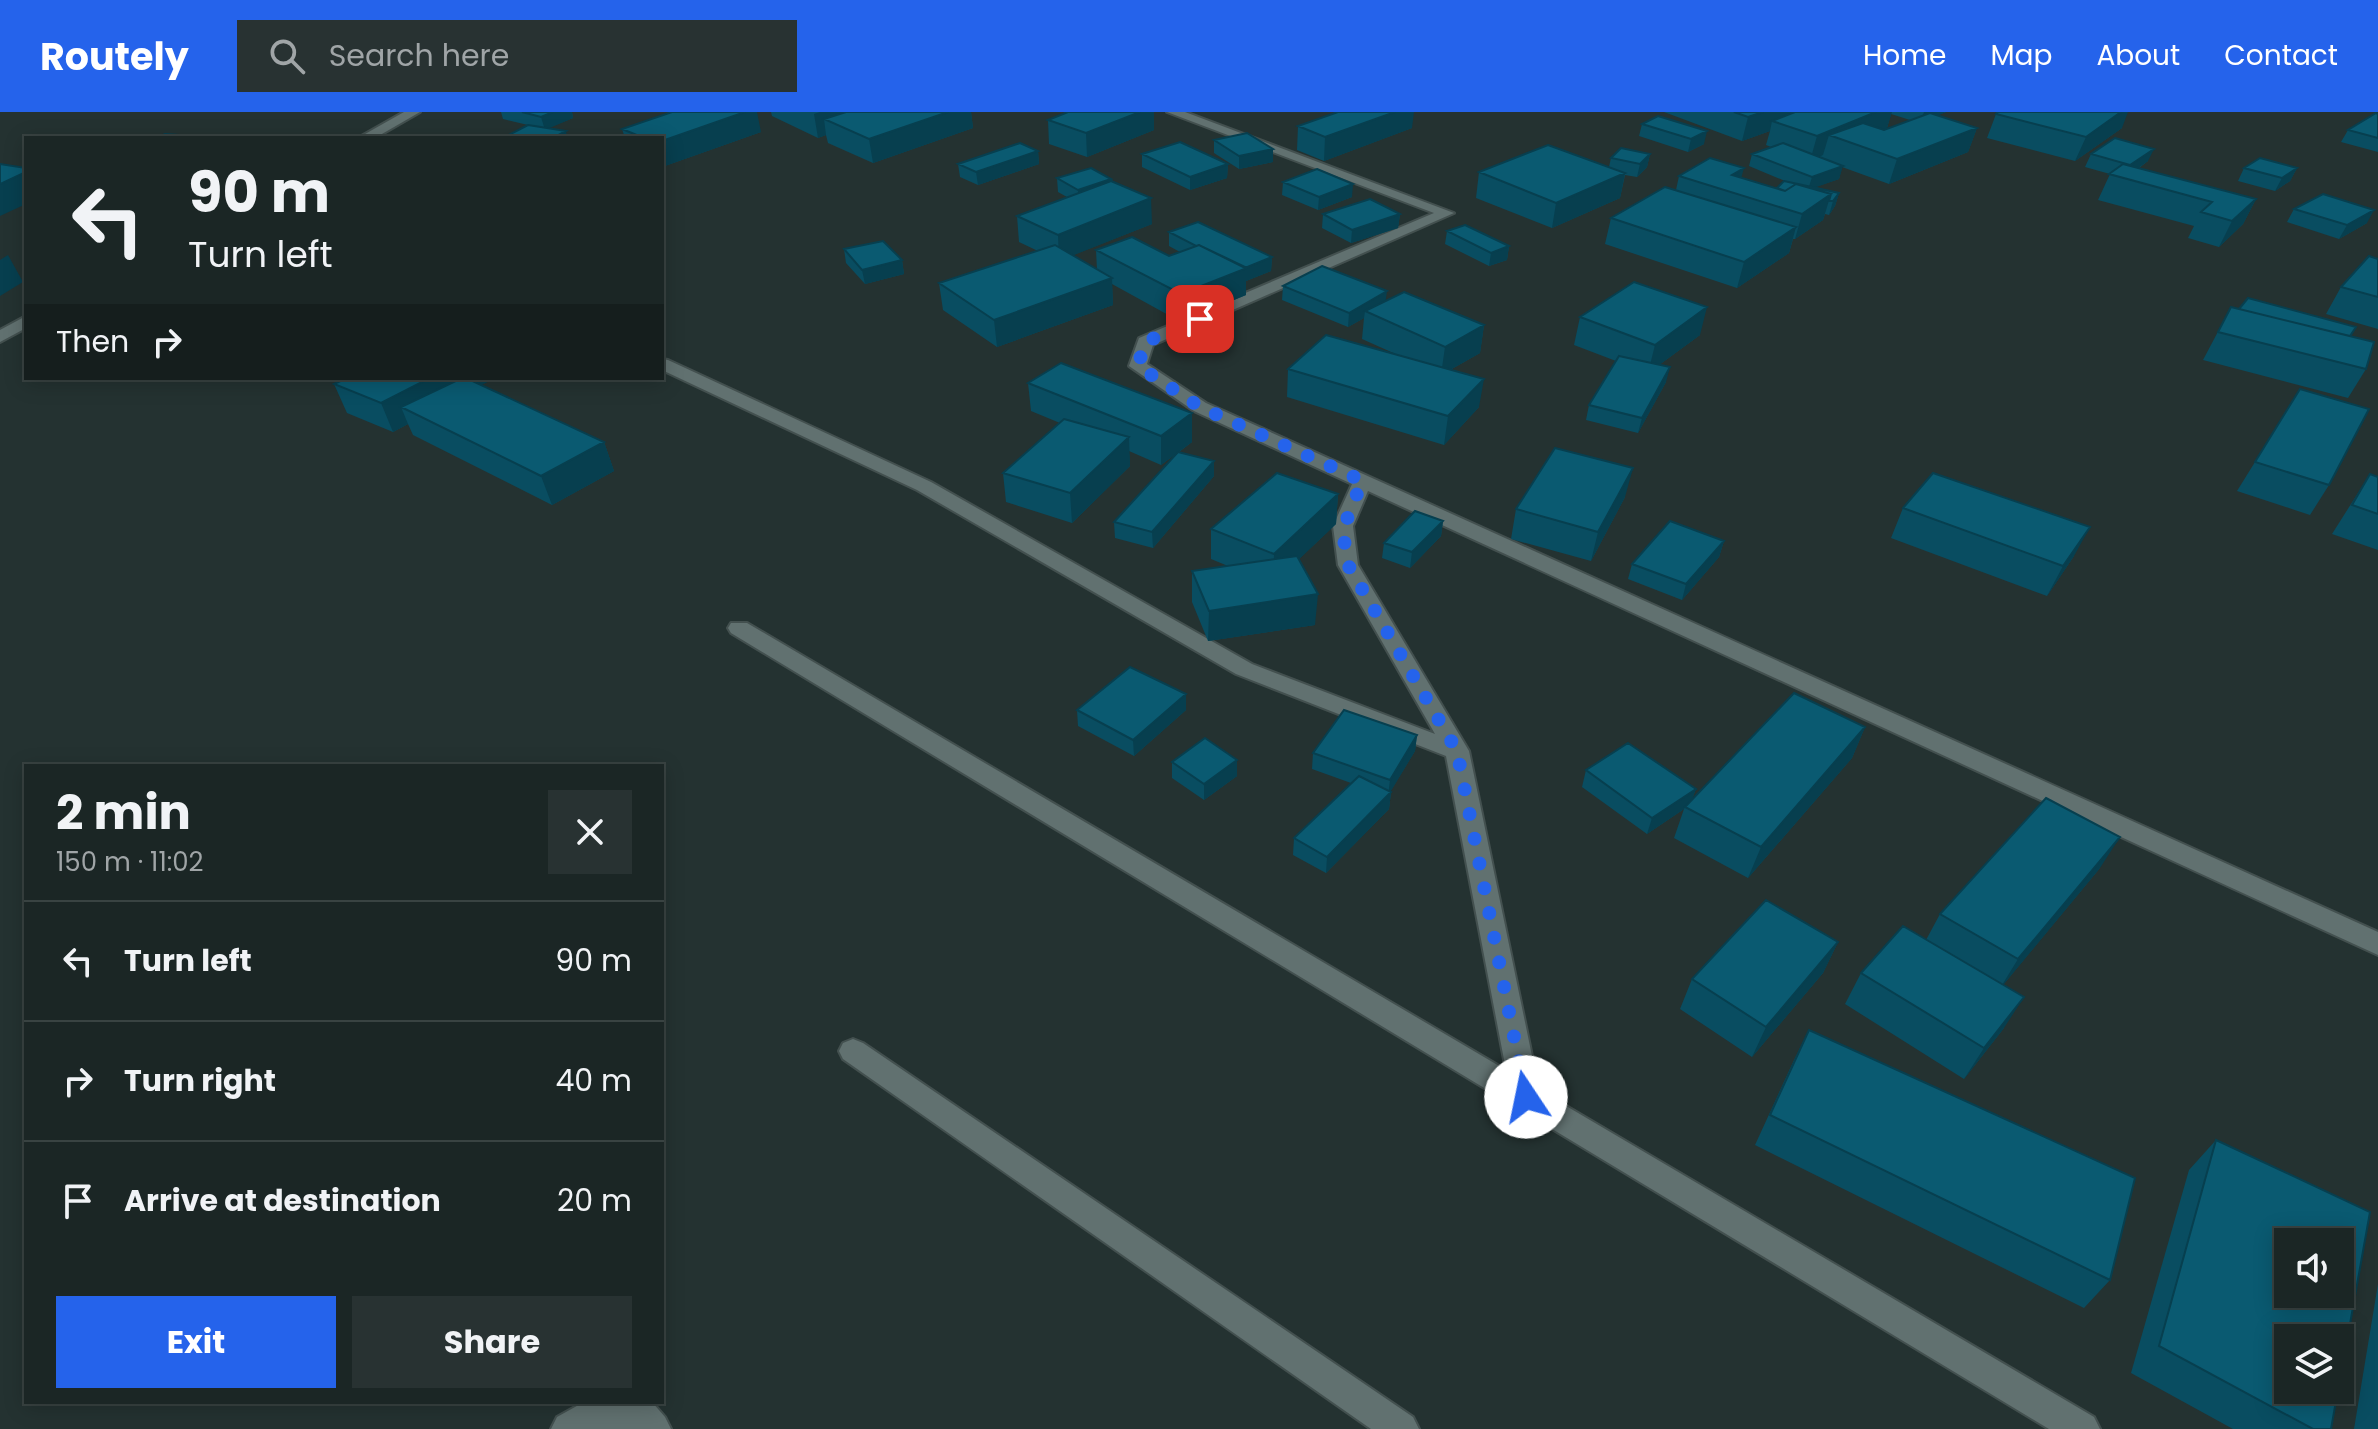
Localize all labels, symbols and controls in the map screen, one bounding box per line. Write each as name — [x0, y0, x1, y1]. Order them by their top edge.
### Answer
search box — [237, 20, 797, 92]
text: Routely — [40, 30, 189, 83]
icon: search — [265, 34, 309, 78]
text: Search here — [329, 34, 509, 77]
text: Home — [1863, 36, 1946, 75]
text: Map — [1990, 36, 2052, 75]
text: About — [2096, 36, 2180, 75]
text: Contact — [2224, 36, 2338, 75]
text: 90 m — [188, 153, 330, 232]
icon: left — [56, 168, 160, 272]
text: Turn left — [188, 229, 333, 280]
pin — [1166, 285, 1234, 353]
icon: arrive — [1178, 297, 1222, 341]
text: Then — [56, 320, 129, 363]
icon: right — [145, 320, 189, 364]
text: 2 min — [56, 779, 191, 846]
button: close — [548, 790, 632, 874]
text: 150 m · 11:02 — [56, 844, 204, 880]
icon: left — [56, 939, 100, 983]
text: Turn left — [124, 939, 252, 982]
text: 90 m — [555, 939, 632, 982]
position arrow — [1484, 1055, 1568, 1139]
icon: right — [56, 1059, 100, 1103]
text: Turn right — [124, 1059, 276, 1102]
text: 40 m — [555, 1059, 632, 1102]
icon: arrive — [56, 1179, 100, 1223]
text: Arrive at destination — [124, 1179, 441, 1222]
text: 20 m — [557, 1179, 632, 1222]
map controls — [2274, 1228, 2354, 1404]
button: sound — [2274, 1228, 2354, 1308]
button: Exit — [56, 1296, 336, 1388]
button: Share — [352, 1296, 632, 1388]
button: layers — [2274, 1324, 2354, 1404]

